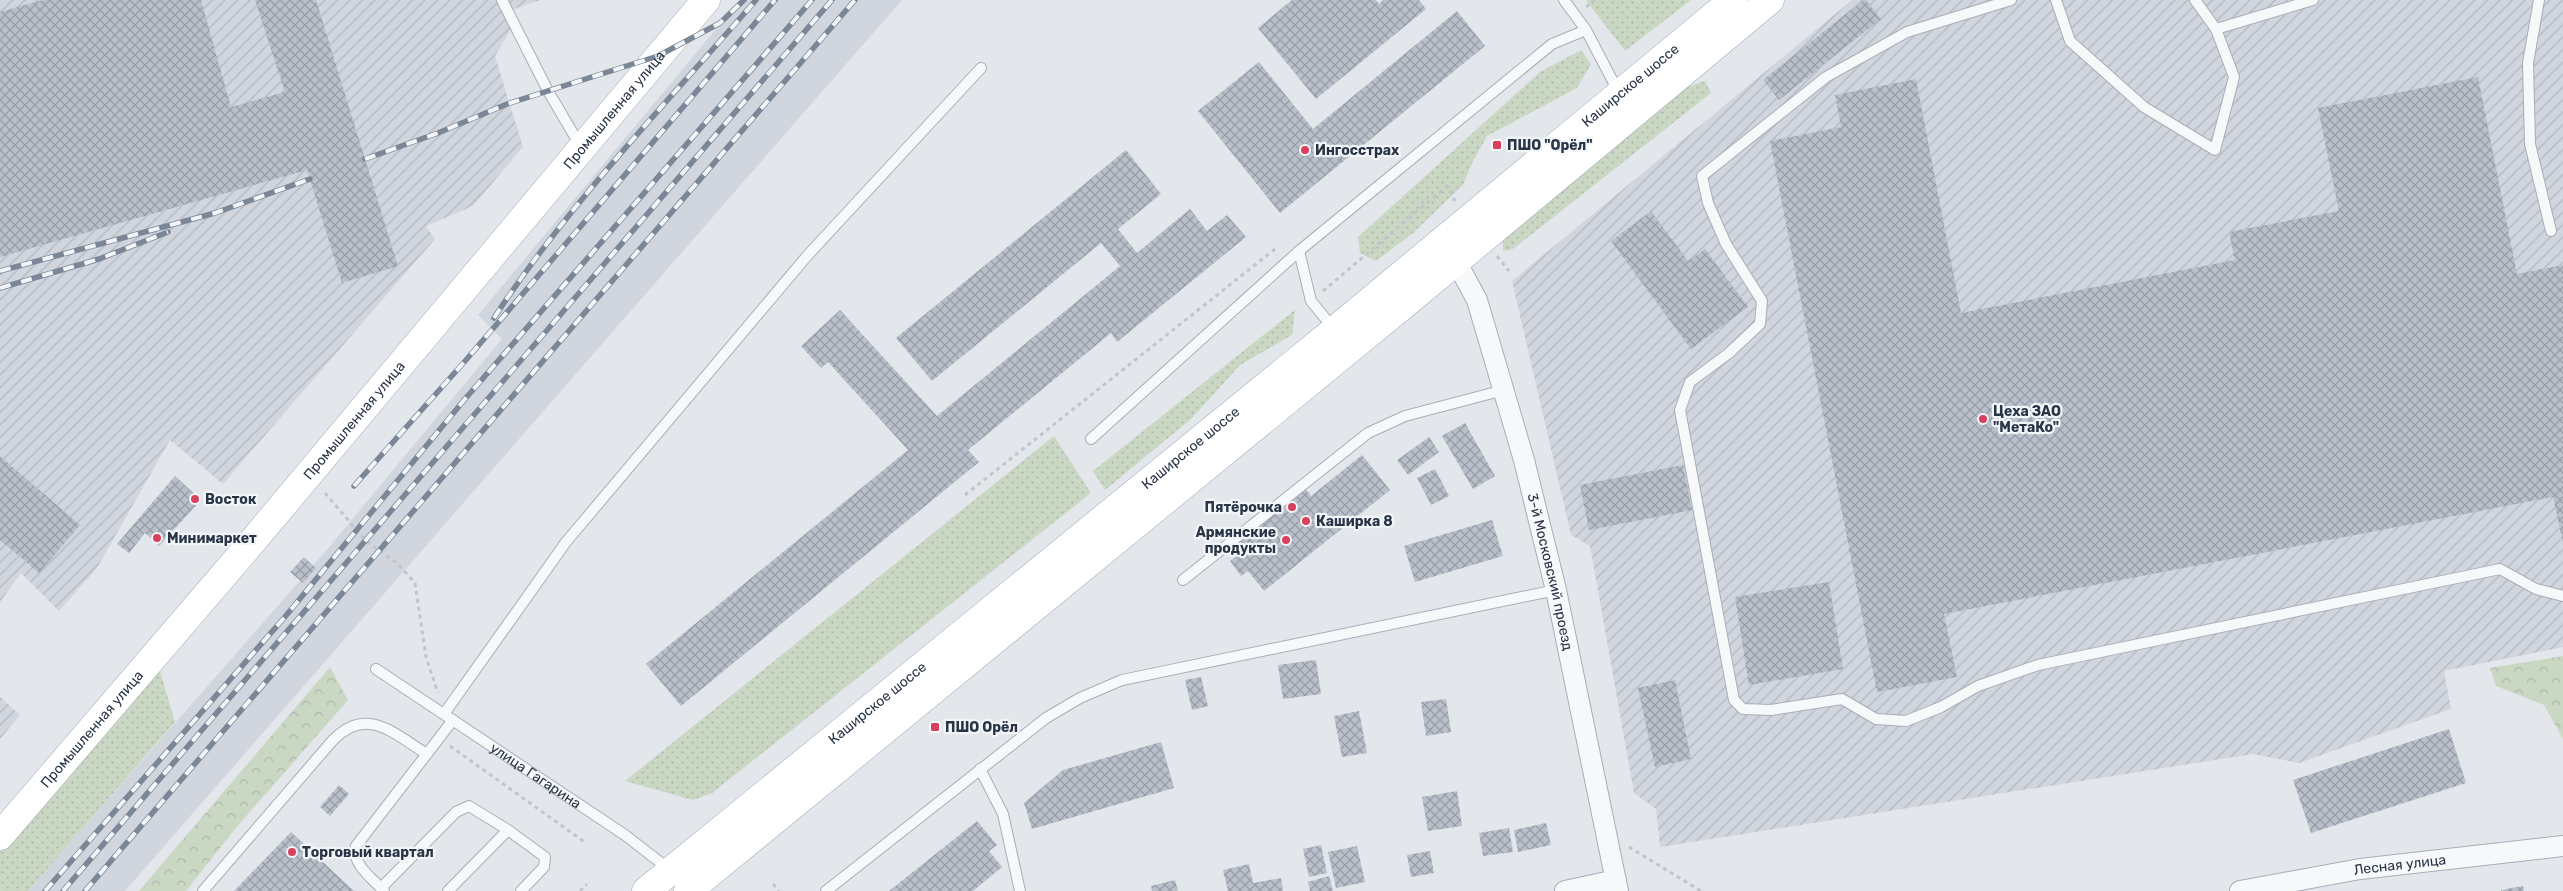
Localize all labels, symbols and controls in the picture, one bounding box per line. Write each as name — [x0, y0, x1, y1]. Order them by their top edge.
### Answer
street label: Каширское шоссе — [1578, 40, 1683, 131]
street label: Промышленная улица — [560, 48, 669, 173]
place label: ПШО "Орёл" — [1507, 137, 1593, 154]
marker: ПШО "Орёл" — [1491, 139, 1503, 151]
place label: Ингосстрах — [1315, 142, 1400, 159]
marker: Ингосстрах — [1299, 144, 1311, 156]
street label: Промышленная улица — [300, 358, 409, 483]
street label: Каширское шоссе — [1138, 403, 1243, 493]
place label: Цеха ЗАО "МетаКо" — [1993, 403, 2061, 436]
marker: Цеха ЗАО "МетаКо" — [1977, 413, 1989, 425]
place label: Восток — [205, 491, 257, 508]
street label: 3-й Московский проезд — [1523, 492, 1576, 652]
marker: Восток — [189, 493, 201, 505]
place label: Пятёрочка — [1205, 499, 1282, 516]
marker: Пятёрочка — [1286, 501, 1298, 513]
place label: Каширка 8 — [1316, 513, 1393, 530]
marker: Каширка 8 — [1300, 515, 1312, 527]
place label: Армянские продукты — [1196, 524, 1276, 557]
place label: Минимаркет — [167, 530, 257, 547]
marker: Минимаркет — [151, 532, 163, 544]
marker: Армянские продукты — [1280, 534, 1292, 546]
street label: Каширское шоссе — [825, 658, 930, 748]
street label: Промышленная улица — [37, 667, 147, 791]
place label: ПШО Орёл — [945, 719, 1018, 736]
marker: ПШО Орёл — [929, 721, 941, 733]
street label: улица Гагарина — [487, 740, 584, 812]
place label: Торговый квартал — [302, 844, 434, 861]
marker: Торговый квартал — [286, 846, 298, 858]
street label: Лесная улица — [2352, 851, 2447, 879]

